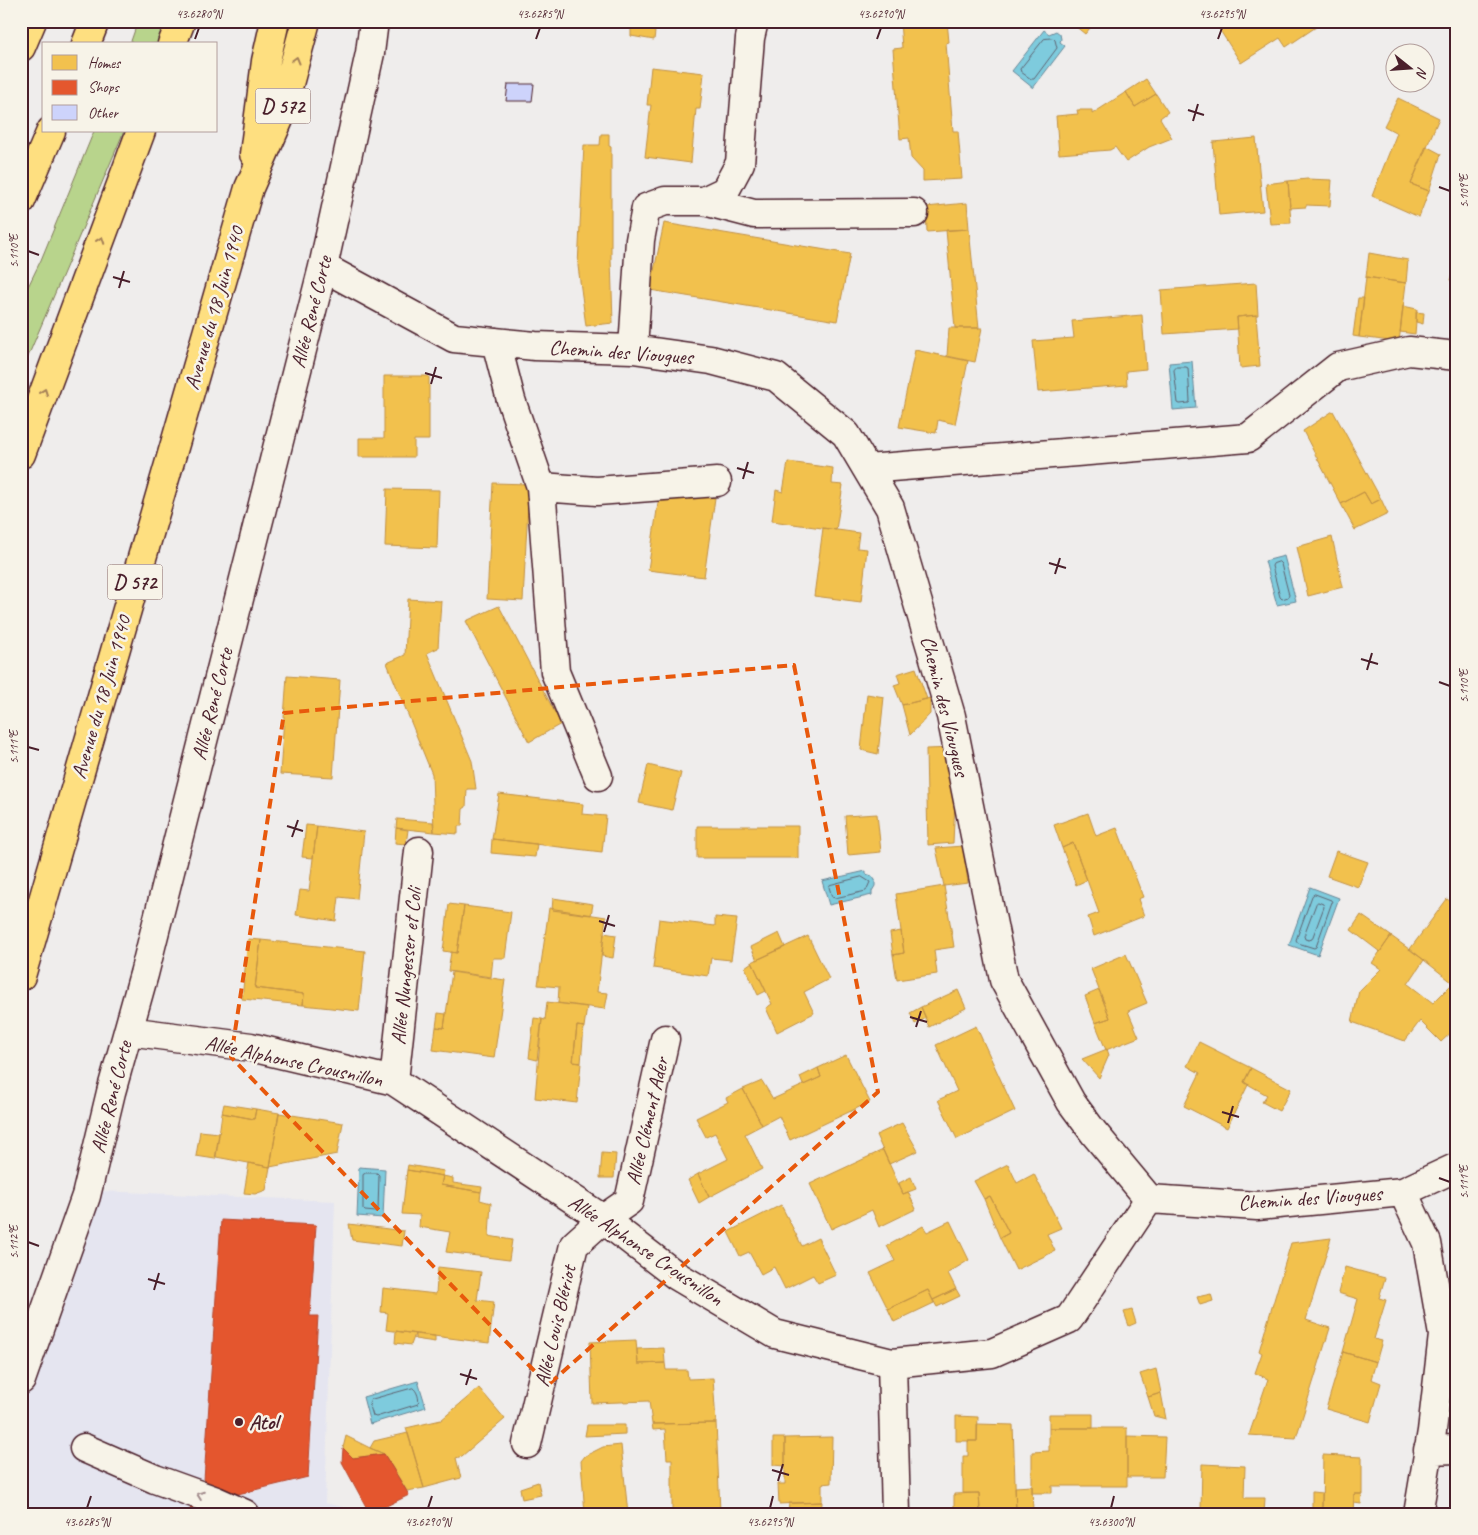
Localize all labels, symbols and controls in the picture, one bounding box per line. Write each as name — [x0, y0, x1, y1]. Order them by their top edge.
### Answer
text: 43.6280°N — [176, 6, 223, 22]
text: 43.6285°N — [517, 6, 564, 22]
text: 43.6290°N — [858, 6, 905, 22]
text: 43.6295°N — [1199, 6, 1246, 22]
legend — [42, 42, 218, 132]
north arrow — [1386, 42, 1436, 92]
text: Homes — [88, 54, 122, 73]
one-way arrow — [290, 56, 300, 64]
text: N — [1412, 65, 1431, 81]
text: Shops — [88, 78, 121, 97]
road number: D 572 — [256, 88, 310, 124]
text: Other — [88, 104, 119, 123]
text: 5.109°E — [1456, 172, 1472, 208]
street label: Avenue du 18 Juin 1940 — [178, 222, 250, 393]
text: 5.110°E — [6, 232, 22, 268]
one-way arrow — [95, 236, 105, 245]
street label: Allée René Corte — [285, 252, 338, 371]
street label: Chemin des Viougues — [548, 334, 695, 370]
one-way arrow — [38, 389, 48, 397]
road number: D 572 — [108, 564, 162, 600]
street label: Avenue du 18 Juin 1940 — [65, 611, 137, 782]
street label: Chemin des Viougues — [915, 633, 975, 781]
street label: Allée René Corte — [186, 644, 239, 763]
text: 5.110°E — [1456, 667, 1472, 703]
text: 5.111°E — [6, 728, 22, 764]
street label: Allée Nungesser et Coli — [385, 883, 428, 1046]
street label: Allée Alphonse Crousnillon — [203, 1029, 386, 1093]
street label: Allée René Corte — [85, 1037, 138, 1156]
street label: Allée Clément Ader — [620, 1053, 675, 1187]
text: 5.111°E — [1456, 1163, 1472, 1199]
street label: Chemin des Viougues — [1237, 1180, 1384, 1216]
street label: Allée Alphonse Crousnillon — [564, 1189, 729, 1312]
text: 5.112°E — [6, 1223, 22, 1259]
street label: Allée Louis Blériot — [528, 1261, 582, 1389]
place label: Atol — [249, 1409, 282, 1435]
marker: Atol — [233, 1416, 245, 1428]
one-way arrow — [196, 1491, 205, 1501]
text: 43.6285°N — [64, 1514, 111, 1530]
text: 43.6290°N — [405, 1514, 452, 1530]
text: 43.6295°N — [747, 1514, 794, 1530]
text: 43.6300°N — [1088, 1514, 1135, 1530]

